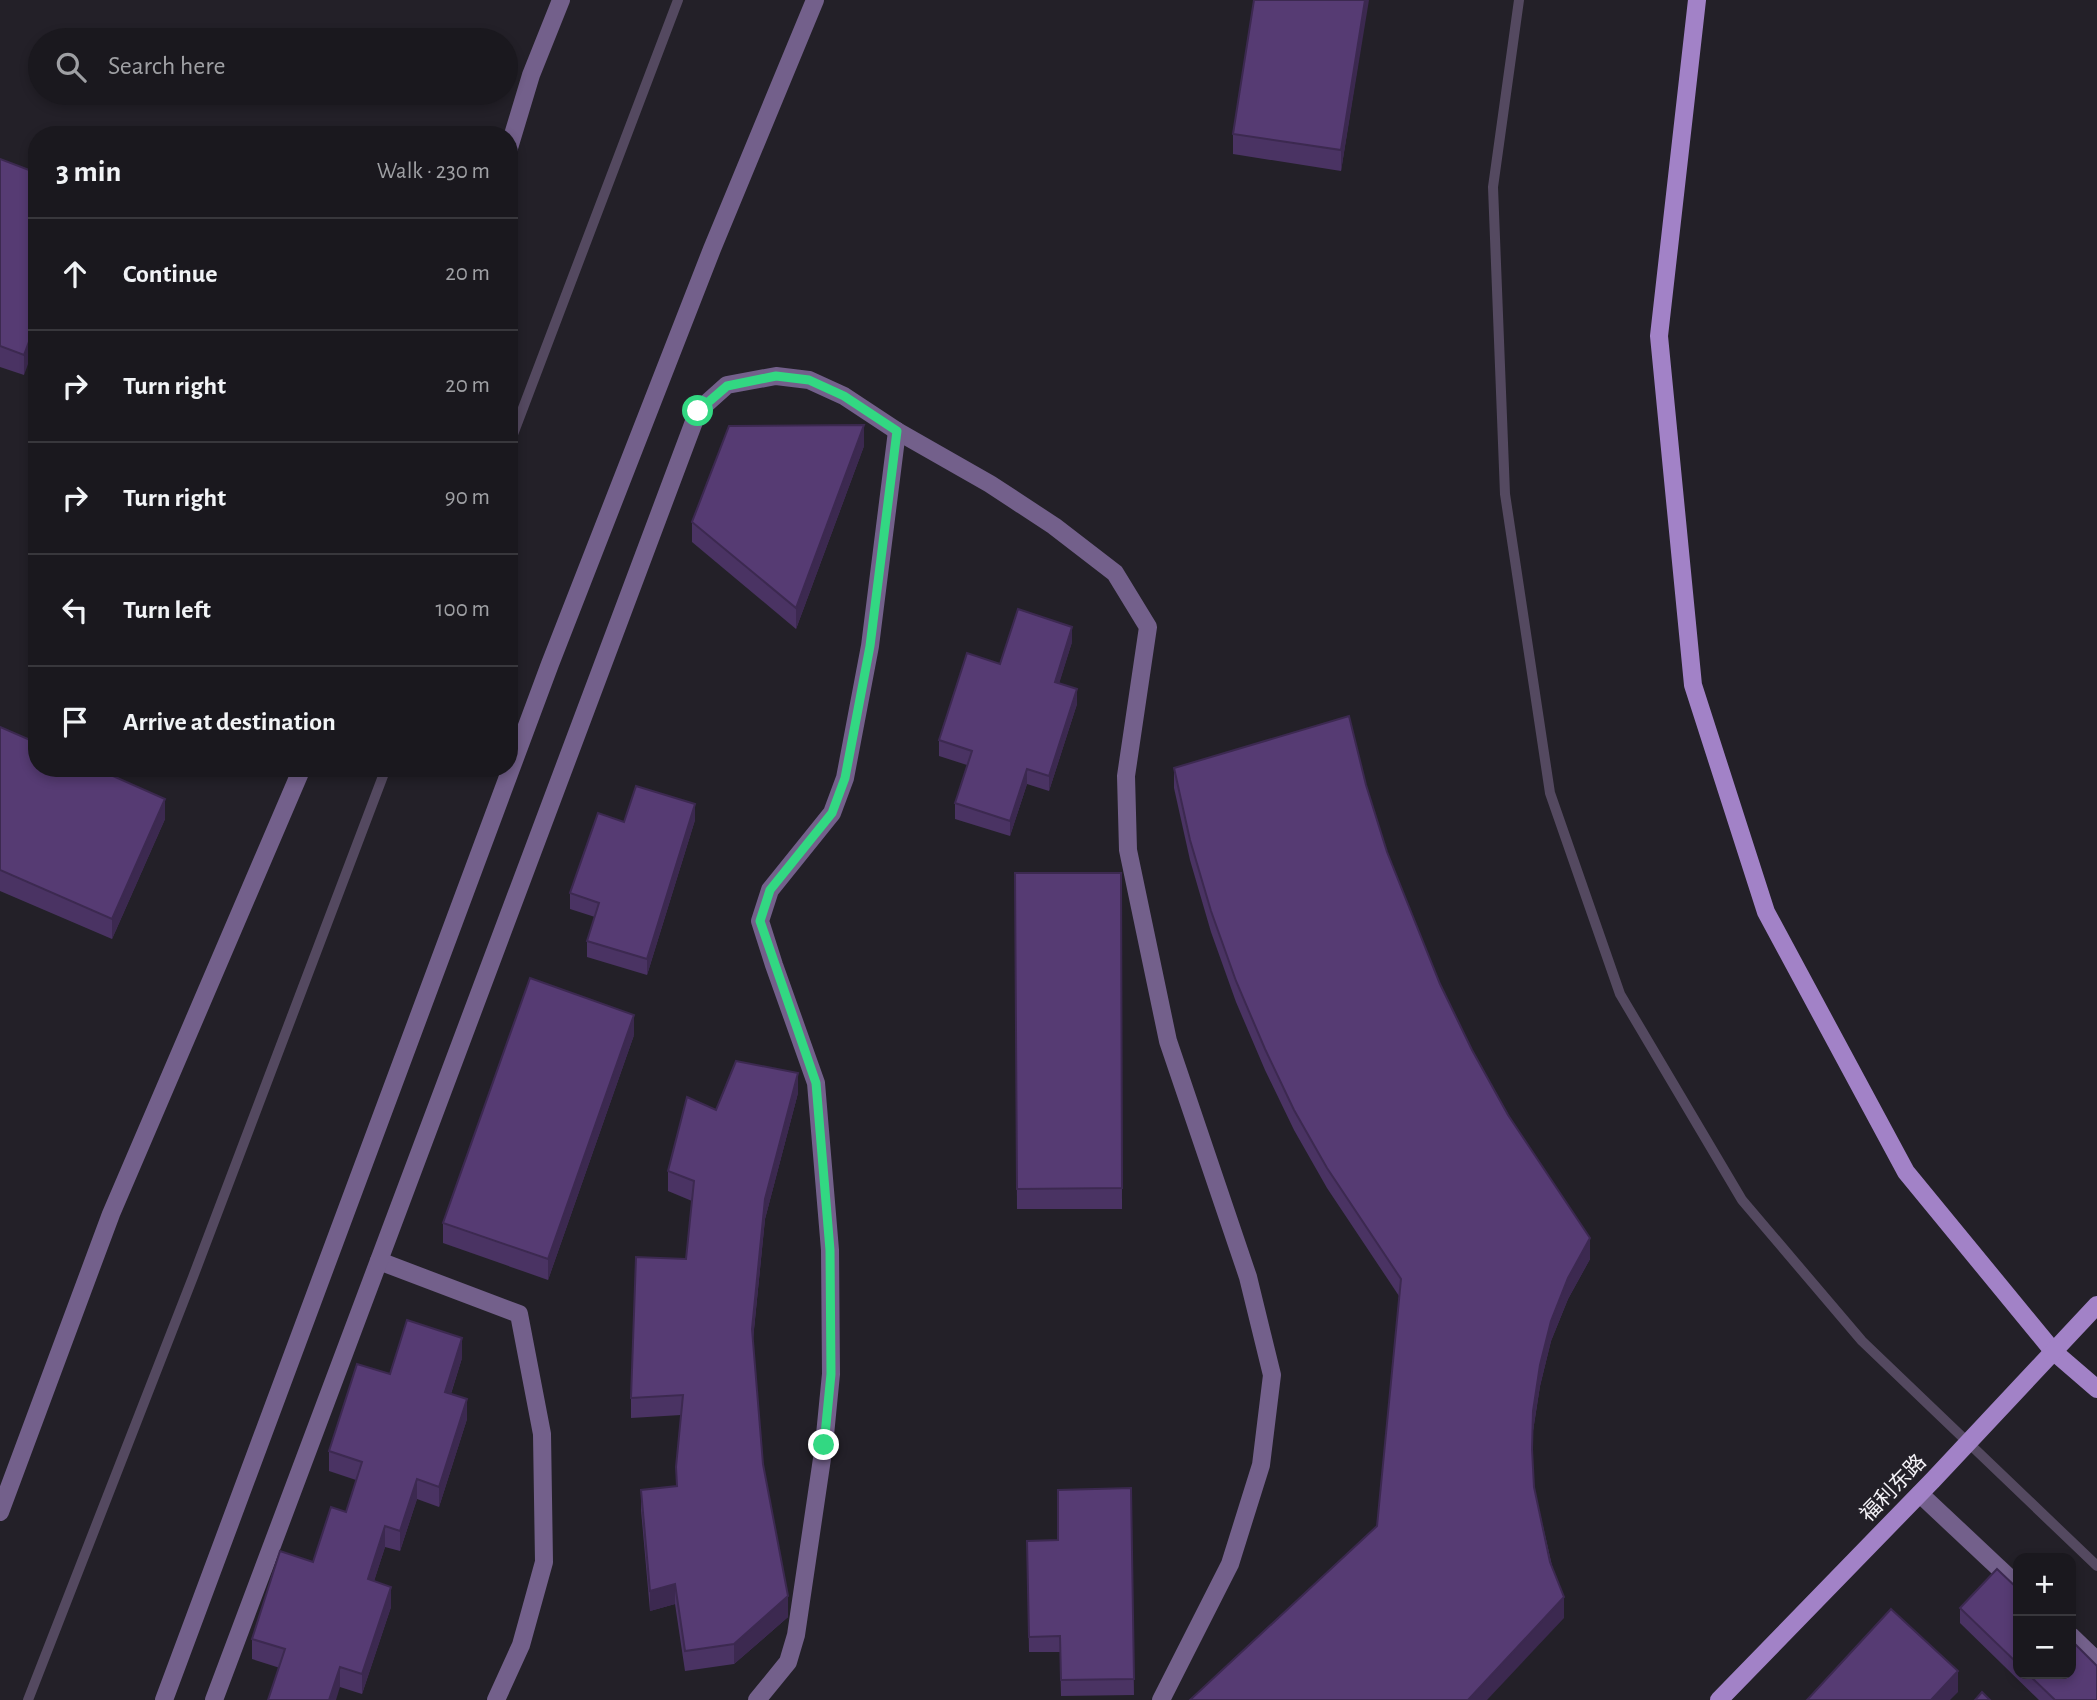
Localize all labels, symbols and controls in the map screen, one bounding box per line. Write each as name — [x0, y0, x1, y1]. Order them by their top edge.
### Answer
search box — [28, 28, 518, 105]
icon: search — [52, 48, 90, 86]
text: Search here — [108, 53, 226, 79]
text: 3 min — [56, 157, 121, 187]
text: Walk · 230 m — [377, 160, 490, 183]
icon: ahead — [56, 255, 94, 293]
text: Continue — [123, 261, 218, 287]
text: 20 m — [445, 262, 490, 285]
icon: right — [56, 367, 94, 405]
text: Turn right — [123, 373, 226, 399]
text: 20 m — [445, 374, 490, 397]
route start — [682, 395, 713, 426]
icon: right — [56, 479, 94, 517]
text: Turn right — [123, 485, 226, 511]
text: 90 m — [445, 486, 490, 509]
icon: left — [56, 591, 94, 629]
text: Turn left — [123, 597, 211, 623]
text: 100 m — [436, 598, 490, 621]
icon: arrive — [56, 703, 94, 741]
text: Arrive at destination — [123, 709, 336, 735]
route end — [808, 1429, 839, 1460]
street label: 福利东路 — [1856, 1450, 1930, 1526]
map controls — [2013, 1553, 2076, 1679]
button: + — [2013, 1553, 2076, 1616]
button: − — [2013, 1616, 2076, 1679]

